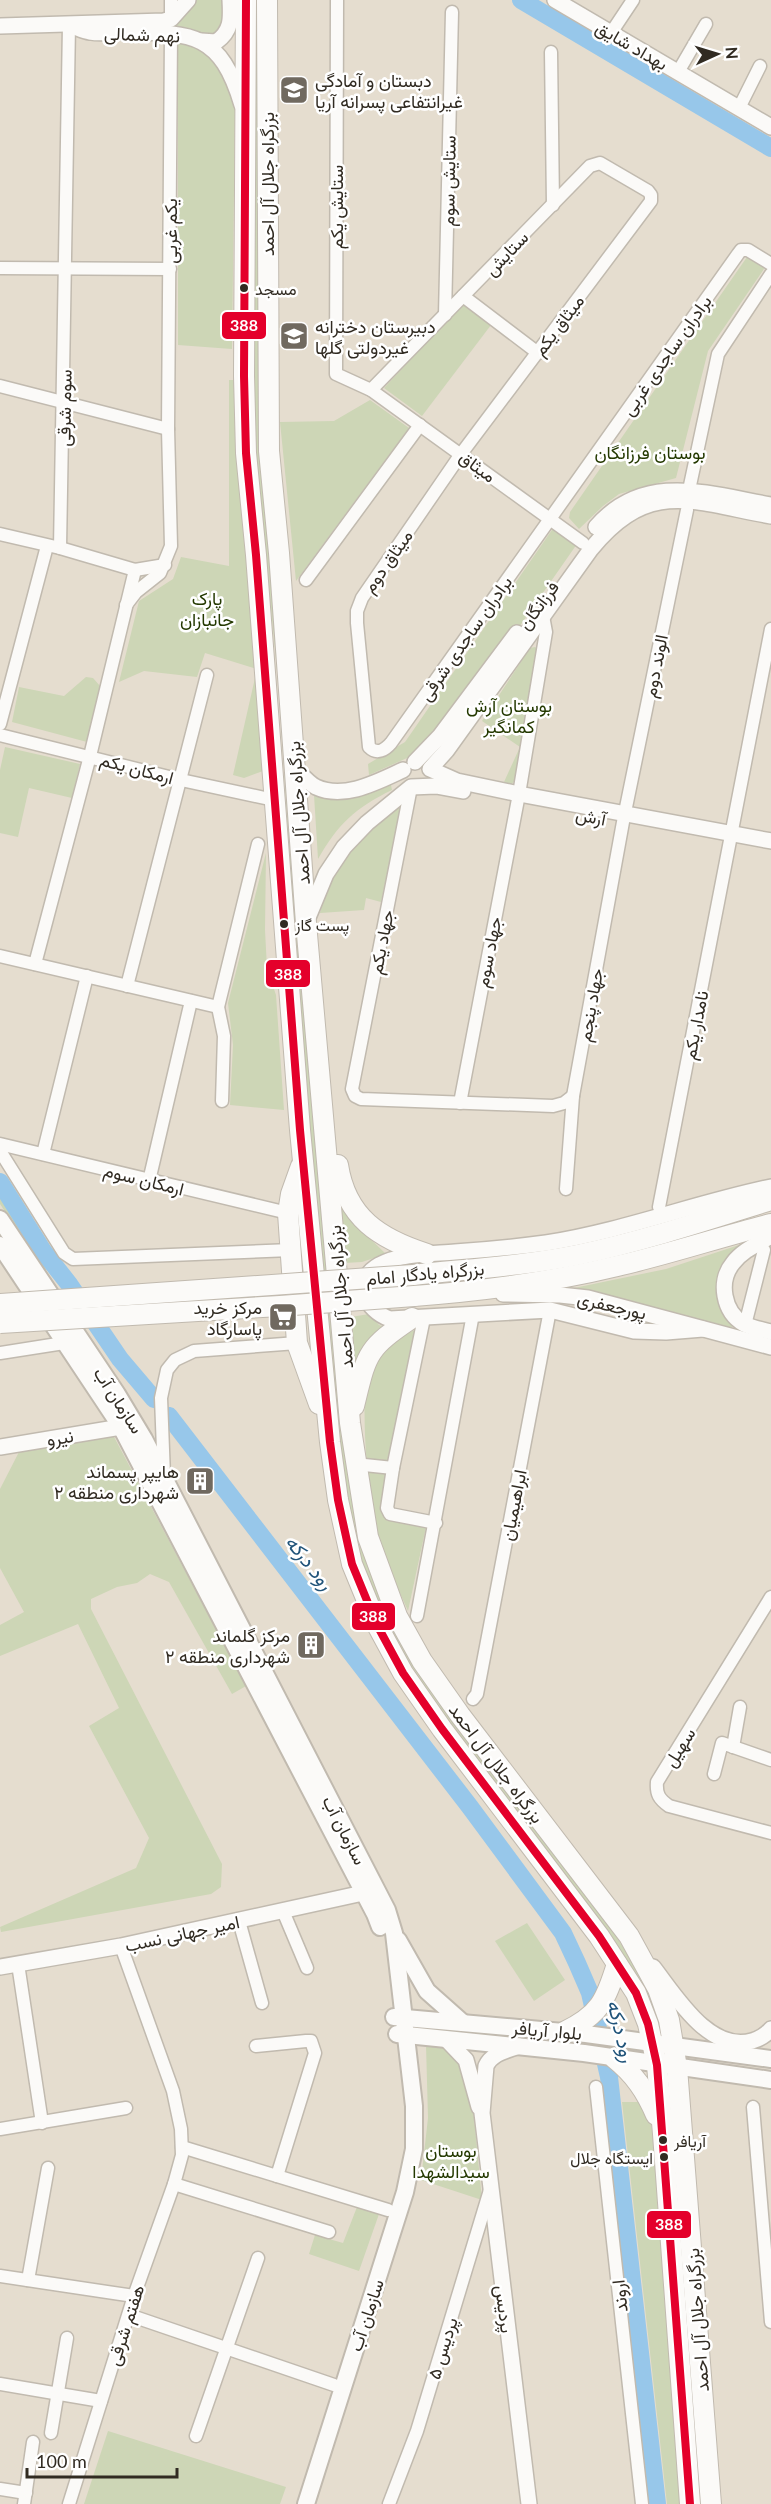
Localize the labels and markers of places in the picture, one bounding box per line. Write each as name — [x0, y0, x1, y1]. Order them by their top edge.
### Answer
place label: دبستان و آمادگی غیرانتفاعی پسرانه آریا — [315, 69, 463, 114]
school or university icon: دبستان و آمادگی غیرانتفاعی پسرانه آریا — [278, 74, 310, 106]
place label: مسجد — [255, 279, 296, 299]
marker: مسجد — [238, 282, 250, 294]
place label: دبیرستان دخترانه غیردولتی گلها — [315, 315, 436, 359]
school or university icon: دبیرستان دخترانه غیردولتی گلها — [278, 320, 310, 352]
place label: پست گاز — [294, 915, 349, 937]
marker: پست گاز — [278, 918, 290, 930]
place label: مرکز خرید پاسارگاد — [193, 1296, 262, 1341]
supermarket icon: مرکز خرید پاسارگاد — [267, 1301, 299, 1333]
place label: هایپر پسماند شهرداری منطقه ۲ — [54, 1460, 179, 1504]
building icon: هایپر پسماند شهرداری منطقه ۲ — [184, 1465, 216, 1497]
place label: مرکز گلماند شهرداری منطقه ۲ — [165, 1624, 290, 1668]
building icon: مرکز گلماند شهرداری منطقه ۲ — [295, 1629, 327, 1661]
place label: آریافر — [673, 2131, 707, 2152]
marker: آریافر — [657, 2134, 669, 2146]
place label: ایستگاه جلال — [570, 2148, 653, 2168]
marker: ایستگاه جلال — [658, 2151, 670, 2163]

